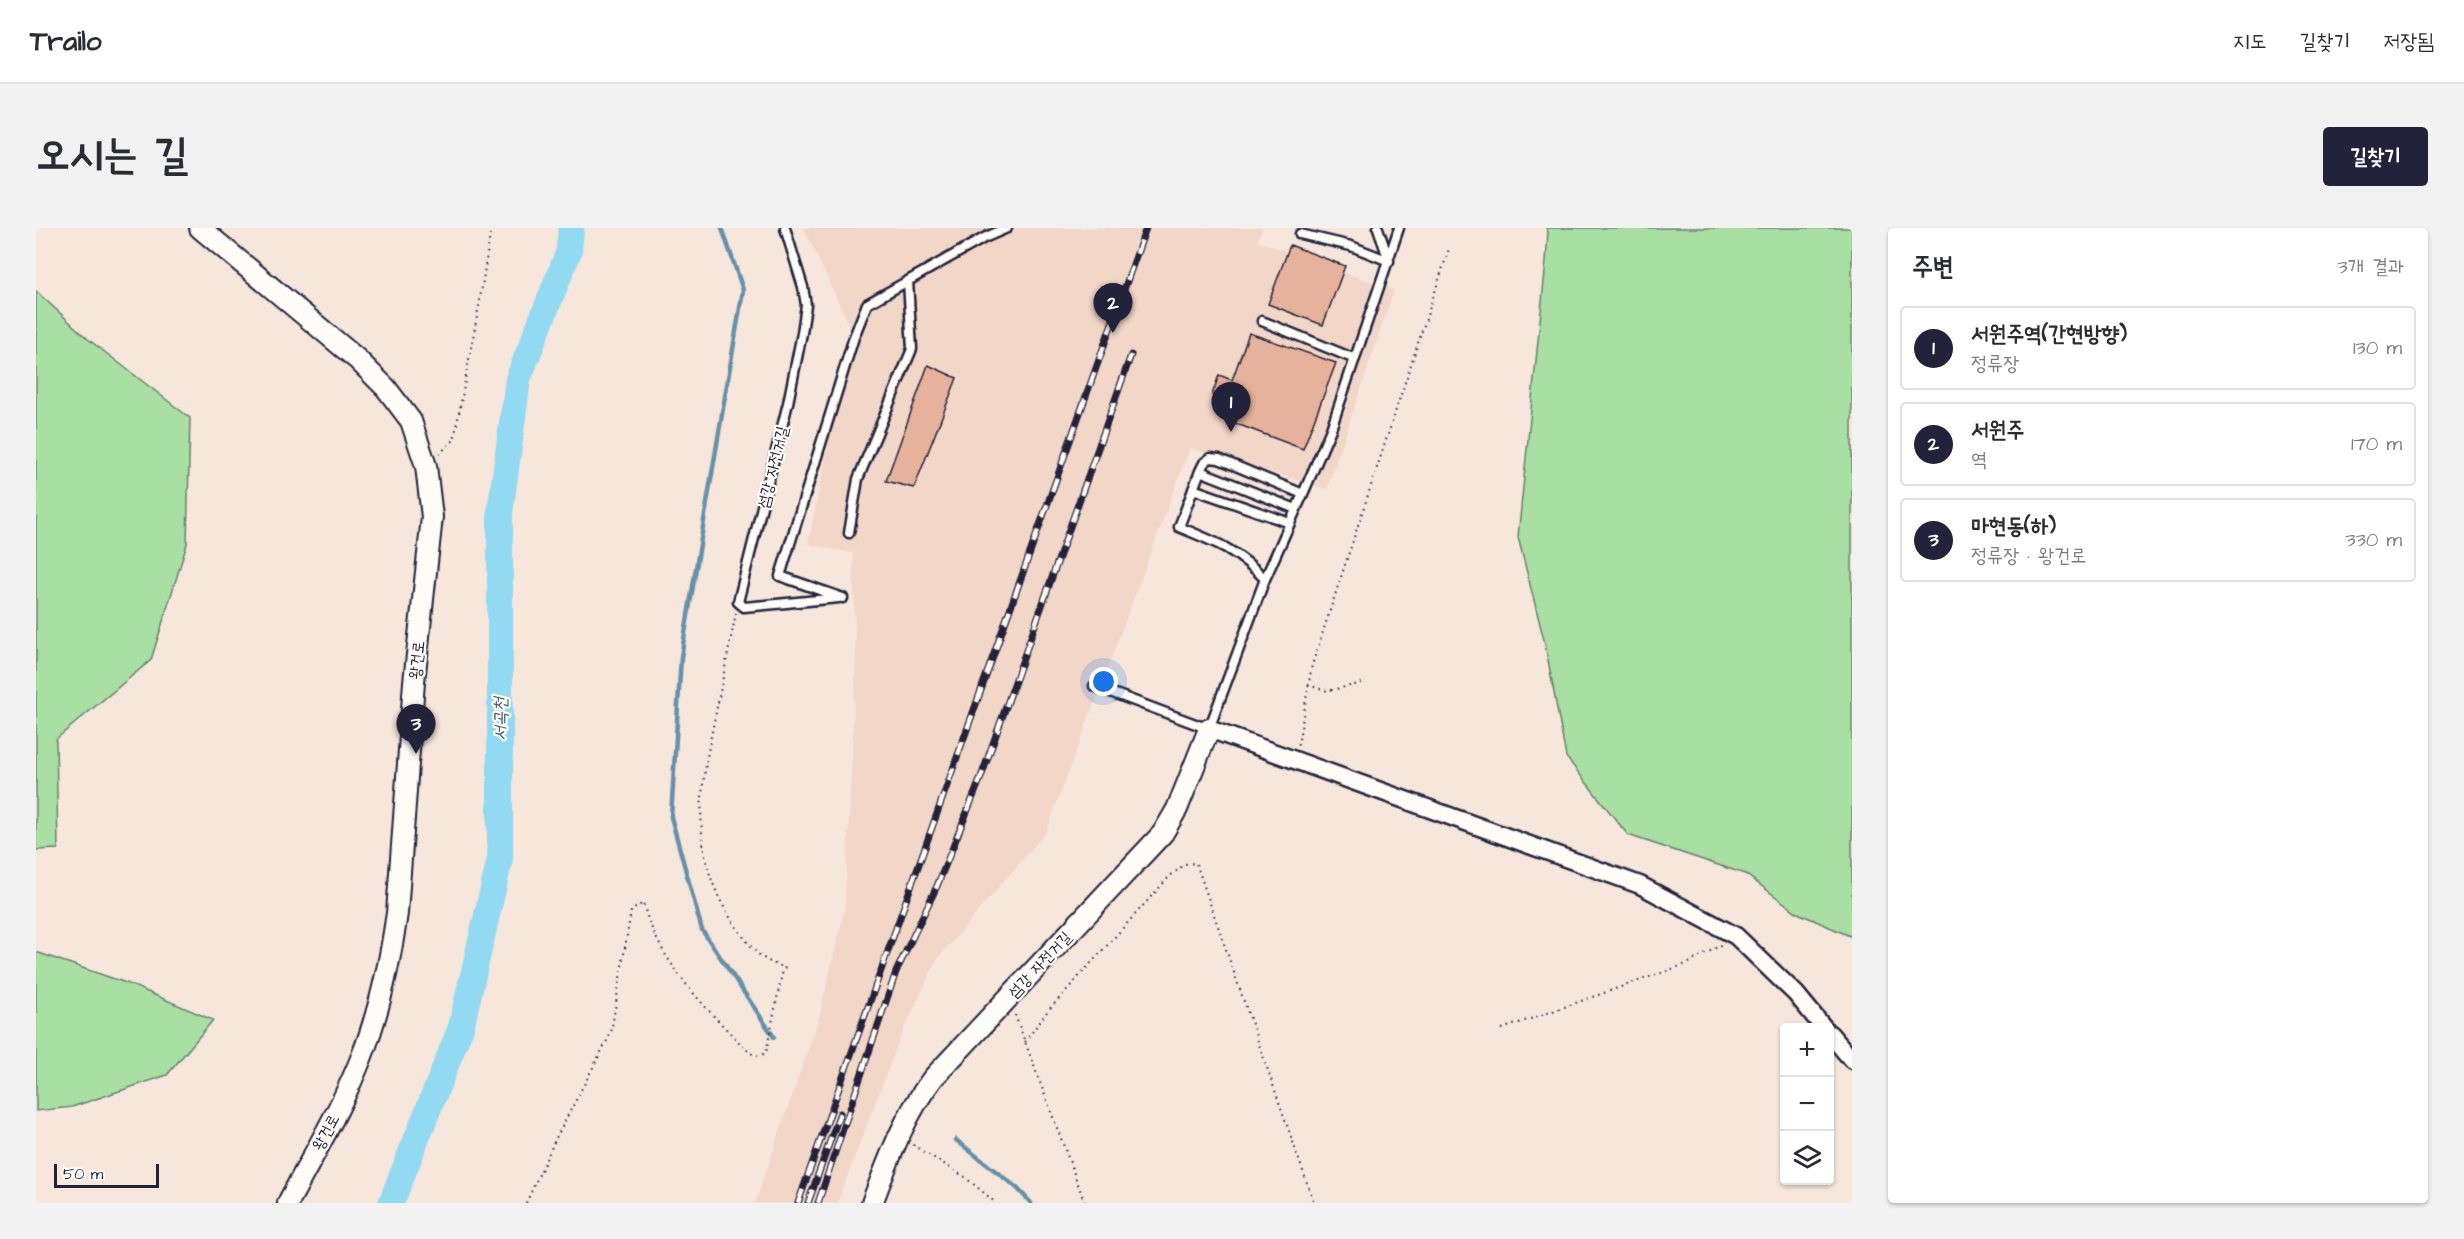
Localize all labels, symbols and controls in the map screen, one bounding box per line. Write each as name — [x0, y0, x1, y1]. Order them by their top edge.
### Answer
text: Trailo — [30, 22, 102, 61]
text: 지도 — [2233, 27, 2267, 56]
text: 길찾기 — [2300, 27, 2350, 56]
text: 저장됨 — [2383, 27, 2434, 56]
text: 오시는 길 — [36, 127, 188, 185]
button: 길찾기 — [2323, 127, 2428, 186]
text: 주변 — [1912, 249, 1954, 285]
text: 3개 결과 — [2338, 253, 2404, 281]
pin: 2 — [1094, 284, 1132, 333]
text: 서원주역(간현방향) — [1971, 319, 2127, 350]
text: 1 — [1932, 334, 1935, 362]
text: 130 m — [2353, 334, 2402, 362]
text: 정류장 — [1971, 350, 2019, 378]
pin: 1 — [1212, 382, 1250, 432]
text: 서원주 — [1971, 415, 2024, 446]
street label: 섬강 자전거길 — [752, 424, 794, 510]
text: 2 — [1928, 430, 1939, 458]
text: 170 m — [2351, 430, 2402, 458]
text: 역 — [1971, 446, 1987, 474]
text: 마현동(하) — [1971, 511, 2056, 542]
text: 3 — [1928, 526, 1939, 554]
text: 330 m — [2345, 526, 2402, 554]
text: 정류장 · 왕건로 — [1971, 542, 2086, 570]
street label: 왕건로 — [404, 640, 430, 680]
your location — [1089, 667, 1118, 696]
water label: 서곡천 — [488, 696, 513, 741]
pin: 3 — [396, 704, 436, 754]
street label: 섬강 자전거길 — [1003, 926, 1076, 1003]
map controls — [1780, 1023, 1834, 1185]
button: + — [1780, 1023, 1834, 1077]
button: − — [1780, 1077, 1834, 1131]
street label: 왕건로 — [307, 1110, 345, 1155]
button: layers — [1780, 1131, 1834, 1185]
scale bar — [54, 1161, 159, 1188]
text: 50 m — [63, 1163, 103, 1185]

